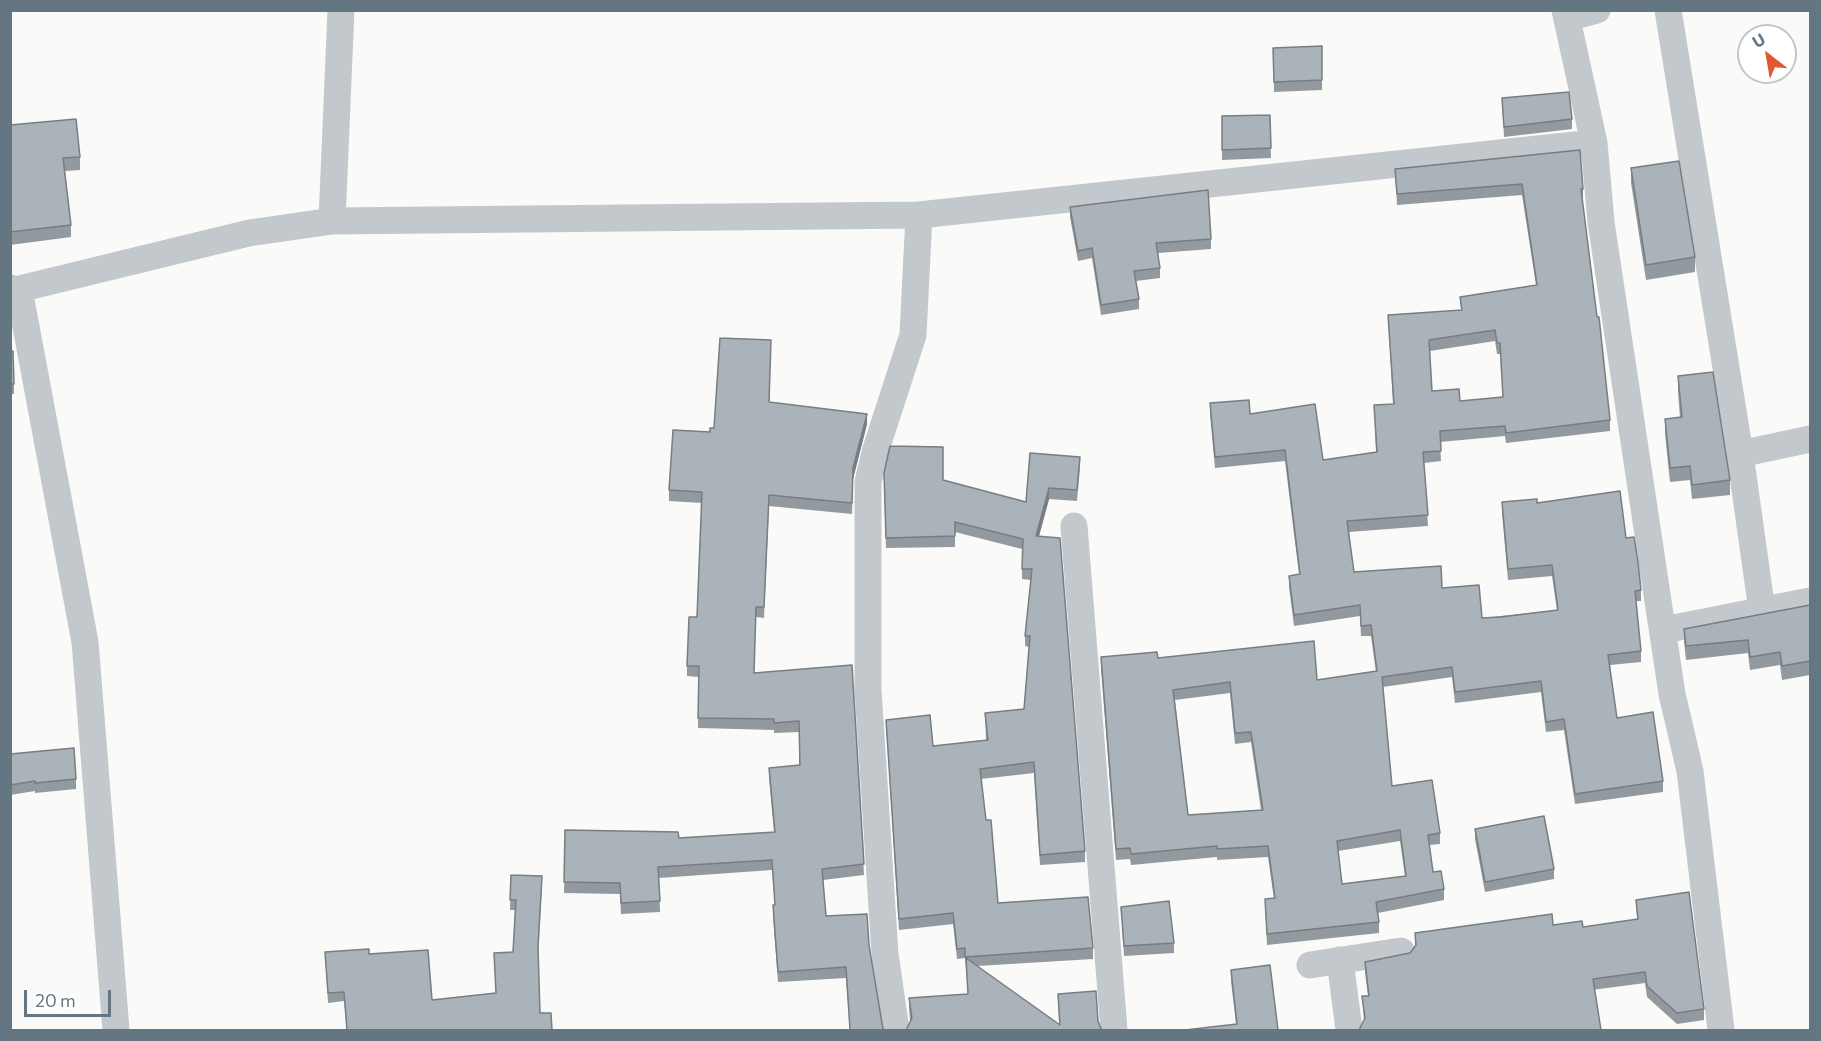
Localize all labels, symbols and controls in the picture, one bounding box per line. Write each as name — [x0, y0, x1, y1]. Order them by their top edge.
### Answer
north arrow — [1737, 24, 1797, 84]
text: U — [1749, 29, 1768, 51]
scale bar — [27, 978, 114, 1016]
text: 20 m — [35, 989, 76, 1011]

